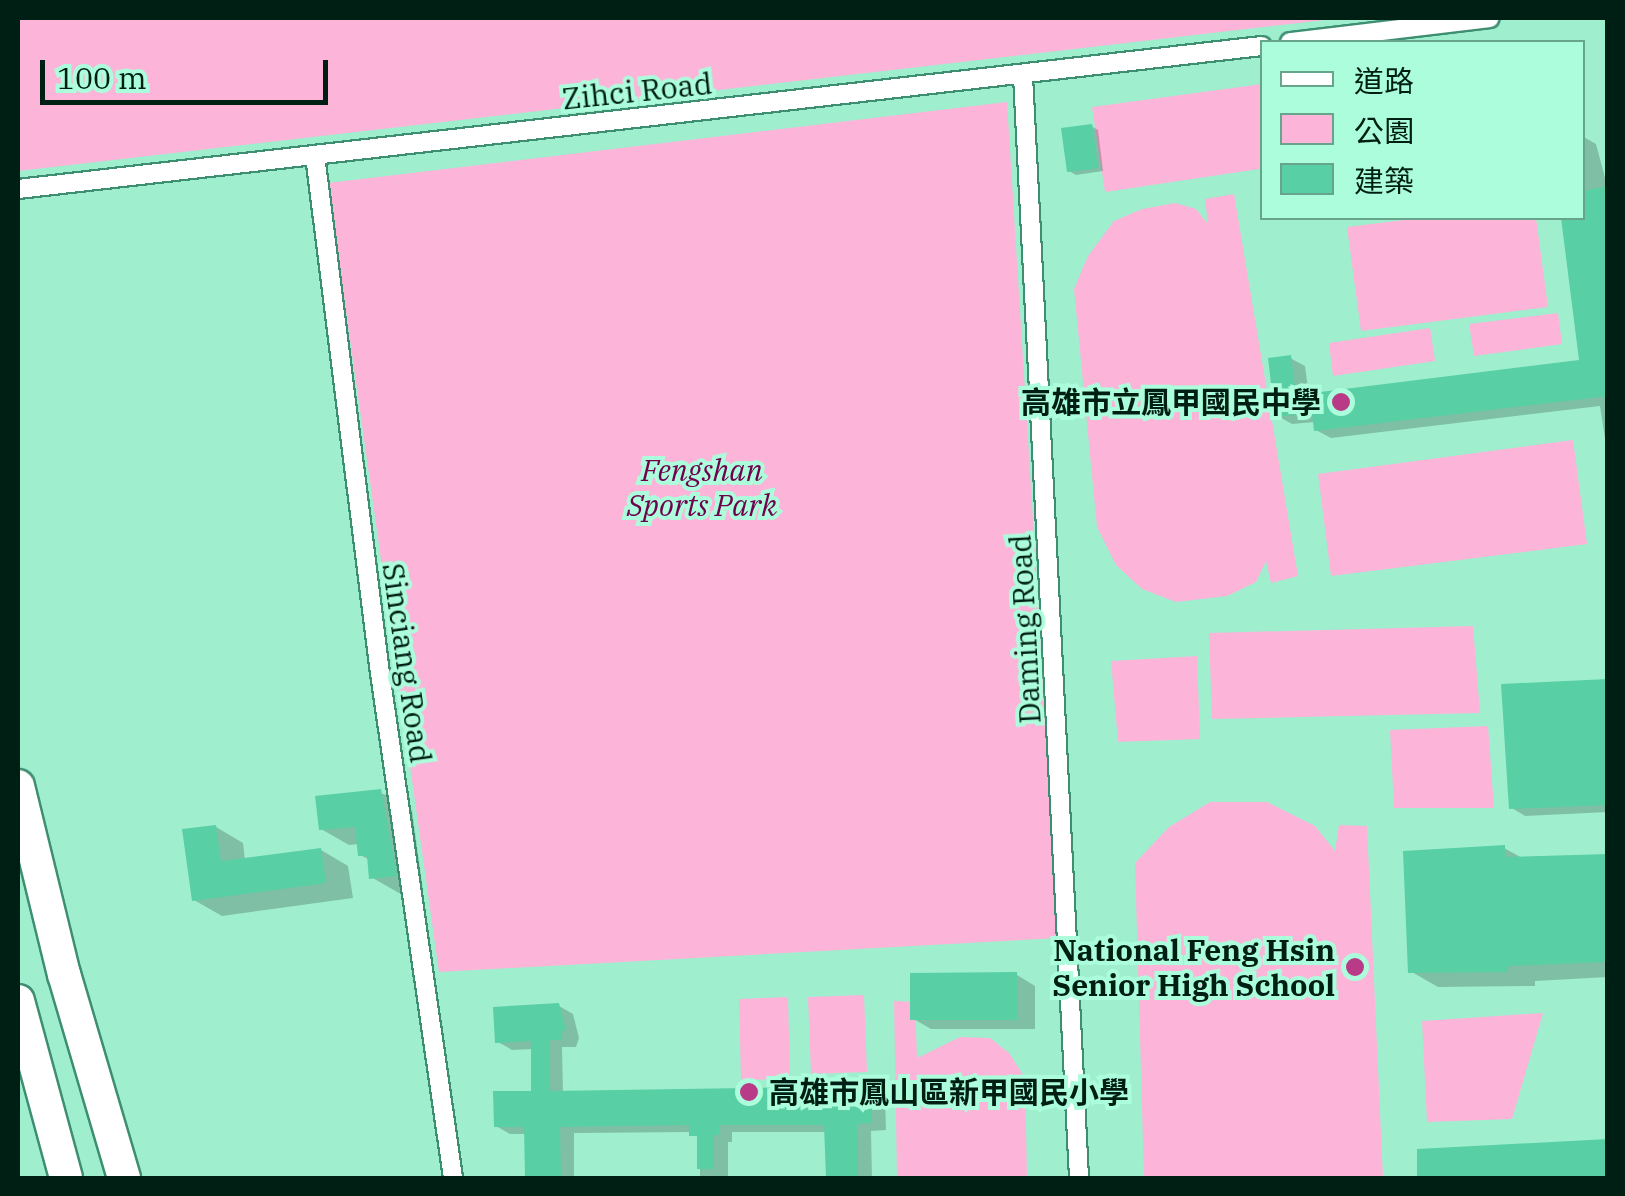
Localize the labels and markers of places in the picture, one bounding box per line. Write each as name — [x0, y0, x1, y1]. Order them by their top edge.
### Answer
place label: 高雄市立鳳甲國民中學 — [1021, 384, 1321, 420]
marker: 高雄市立鳳甲國民中學 — [1330, 391, 1352, 413]
place label: National Feng Hsin Senior High School — [1052, 932, 1335, 1002]
marker: National Feng Hsin Senior High School — [1344, 956, 1366, 978]
place label: 高雄市鳳山區新甲國民小學 — [769, 1074, 1129, 1110]
marker: 高雄市鳳山區新甲國民小學 — [738, 1081, 760, 1103]

